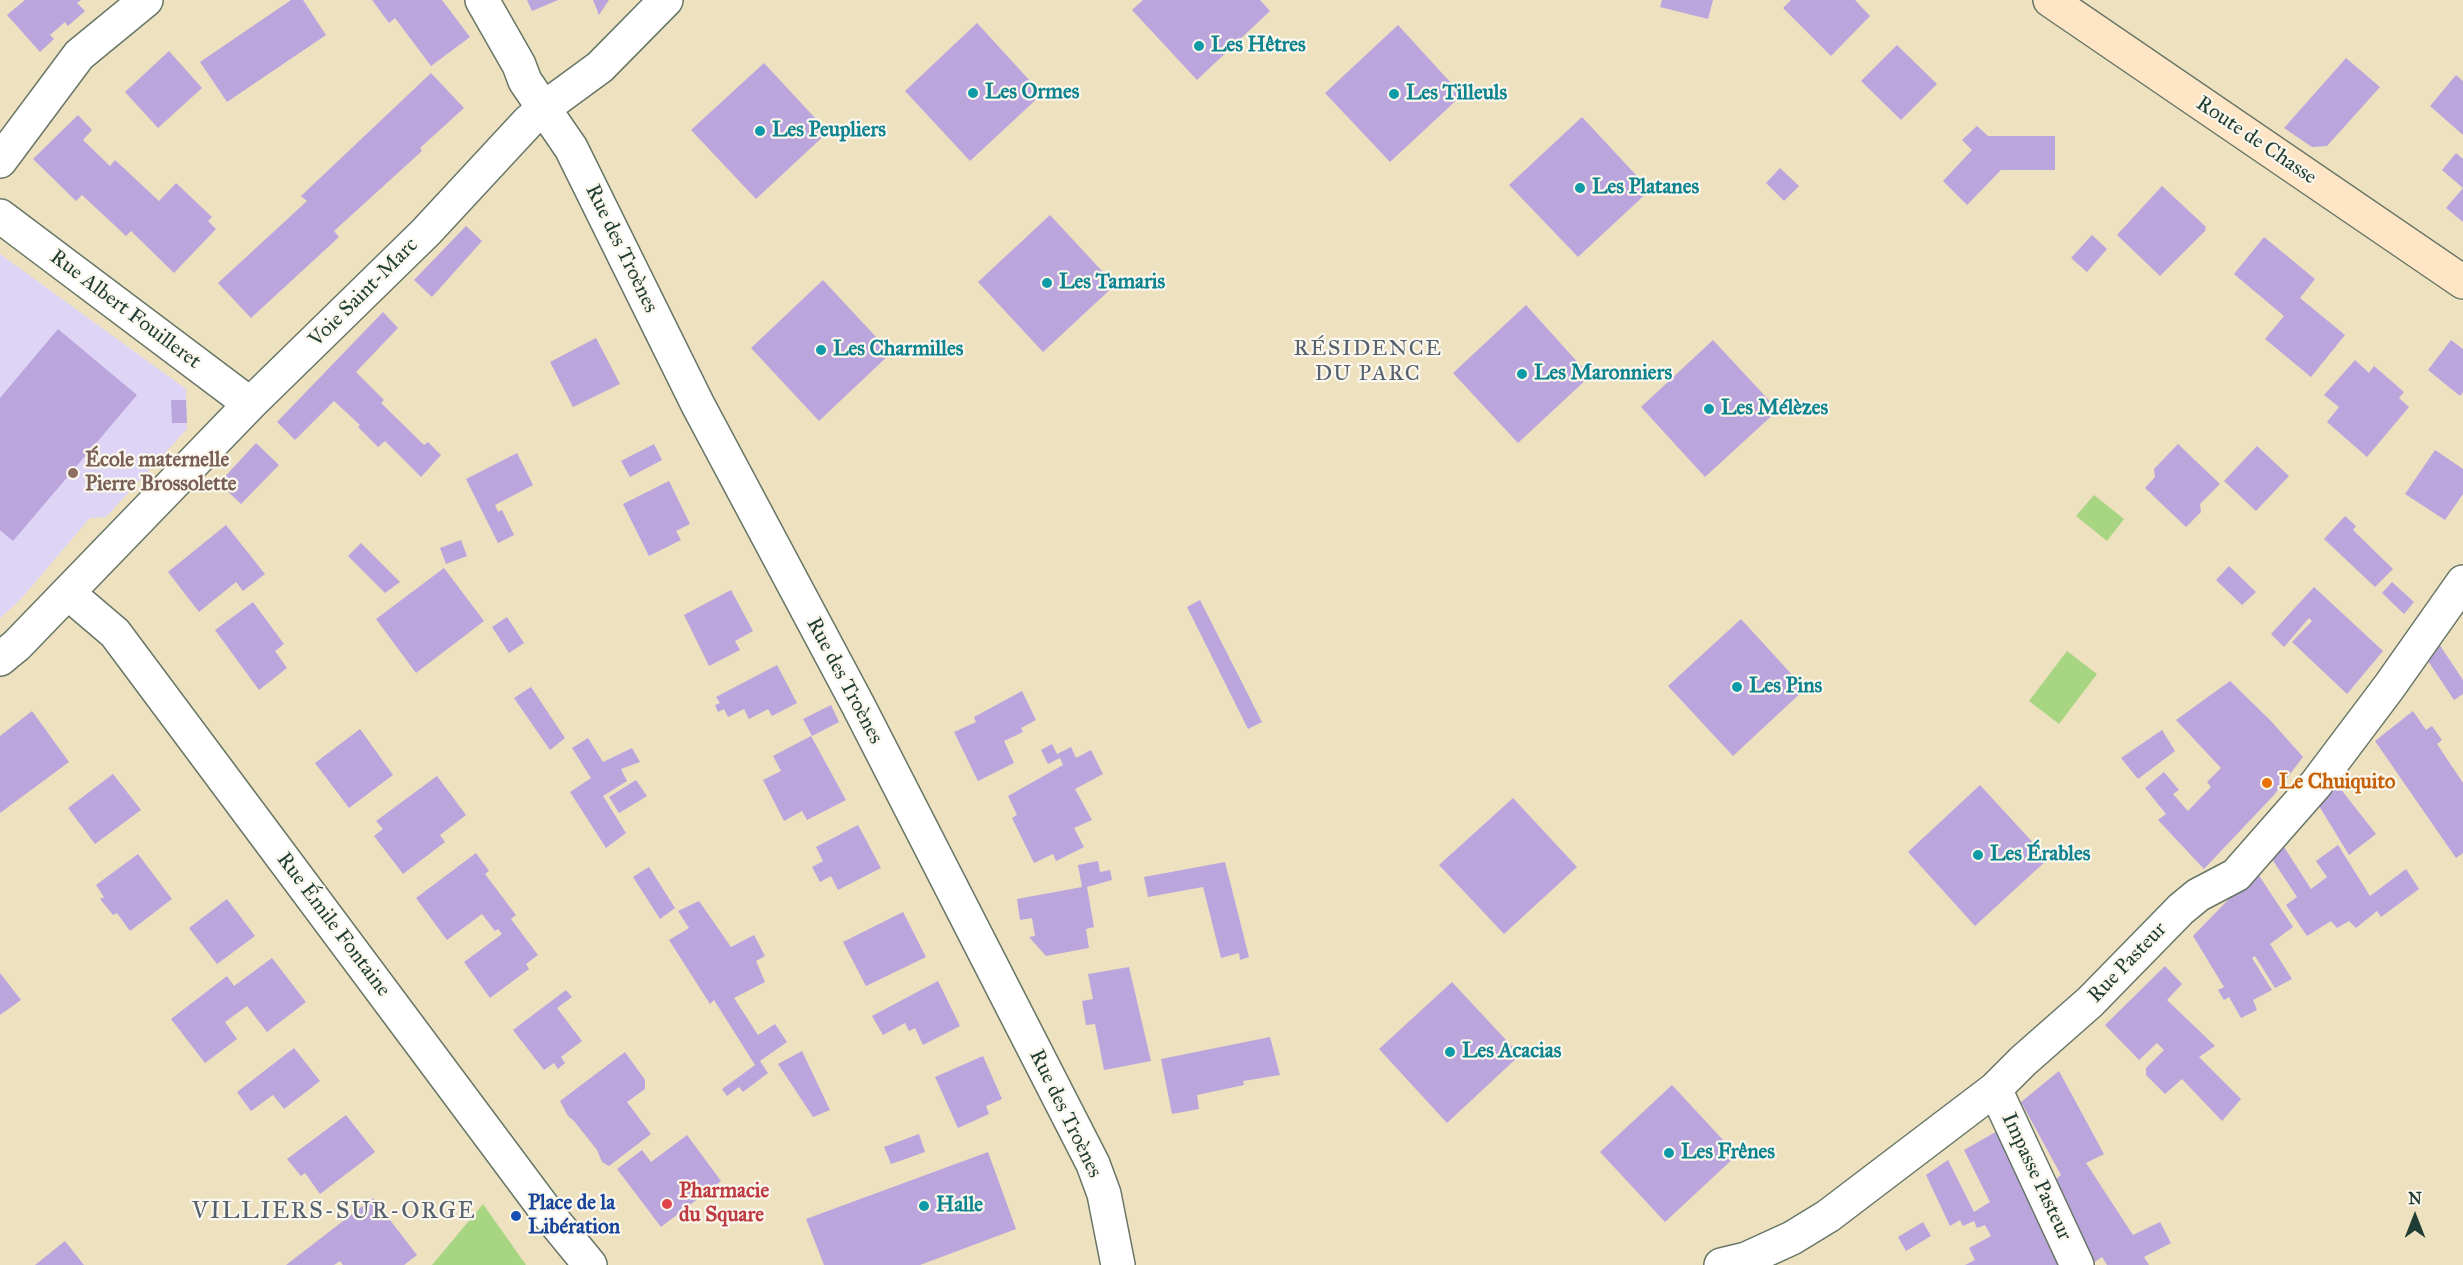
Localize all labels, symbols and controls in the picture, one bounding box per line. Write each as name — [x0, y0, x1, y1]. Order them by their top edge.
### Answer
place label: Les Hêtres — [1211, 33, 1306, 59]
marker: Les Hêtres — [1192, 39, 1206, 53]
place label: Les Ormes — [985, 80, 1079, 106]
place label: Les Tilleuls — [1406, 81, 1507, 107]
marker: Les Ormes — [966, 86, 980, 100]
marker: Les Tilleuls — [1387, 87, 1401, 101]
street label: Route de Chasse — [2191, 91, 2321, 191]
place label: Les Peupliers — [772, 118, 886, 144]
marker: Les Peupliers — [753, 124, 767, 138]
place label: Les Platanes — [1592, 175, 1699, 201]
street label: Rue des Troènes — [579, 181, 663, 317]
marker: Les Platanes — [1573, 181, 1587, 195]
street label: Voie Saint-Marc — [304, 233, 424, 353]
street label: Rue Albert Fouilleret — [45, 245, 205, 375]
place label: Les Tamaris — [1059, 270, 1165, 296]
marker: Les Tamaris — [1040, 276, 1054, 290]
place label: Les Charmilles — [833, 337, 963, 363]
district label: RÉSIDENCE DU PARC — [1294, 337, 1442, 388]
marker: Les Charmilles — [814, 343, 828, 357]
place label: Les Maronniers — [1534, 361, 1672, 387]
marker: Les Maronniers — [1515, 367, 1529, 381]
place label: Les Mélèzes — [1721, 396, 1828, 422]
marker: Les Mélèzes — [1702, 402, 1716, 416]
place label: École maternelle Pierre Brossolette — [85, 448, 237, 498]
marker: École maternelle Pierre Brossolette — [66, 466, 80, 480]
street label: Rue des Troènes — [800, 614, 888, 748]
place label: Les Pins — [1749, 674, 1822, 700]
marker: Les Pins — [1730, 680, 1744, 694]
place label: Le Chuiquito — [2279, 770, 2396, 796]
marker: Le Chuiquito — [2260, 776, 2274, 790]
place label: Les Érables — [1990, 842, 2090, 868]
street label: Rue Émile Fontaine — [271, 848, 395, 1002]
marker: Les Érables — [1971, 848, 1985, 862]
street label: Rue Pasteur — [2083, 917, 2173, 1009]
place label: Les Acacias — [1462, 1039, 1561, 1065]
marker: Les Acacias — [1443, 1045, 1457, 1059]
street label: Rue des Troènes — [1023, 1046, 1107, 1182]
street label: Impasse Pasteur — [1995, 1109, 2077, 1245]
place label: Les Frênes — [1681, 1140, 1775, 1166]
marker: Les Frênes — [1662, 1146, 1676, 1160]
place label: Pharmacie du Square — [679, 1179, 769, 1229]
north arrow — [2385, 1187, 2445, 1247]
text: N — [2408, 1189, 2422, 1208]
place label: Place de la Libération — [528, 1191, 620, 1241]
place label: Halle — [936, 1193, 983, 1219]
marker: Pharmacie du Square — [660, 1197, 674, 1211]
district label: VILLIERS-SUR-ORGE — [192, 1198, 476, 1226]
marker: Halle — [917, 1199, 931, 1213]
marker: Place de la Libération — [509, 1209, 523, 1223]

